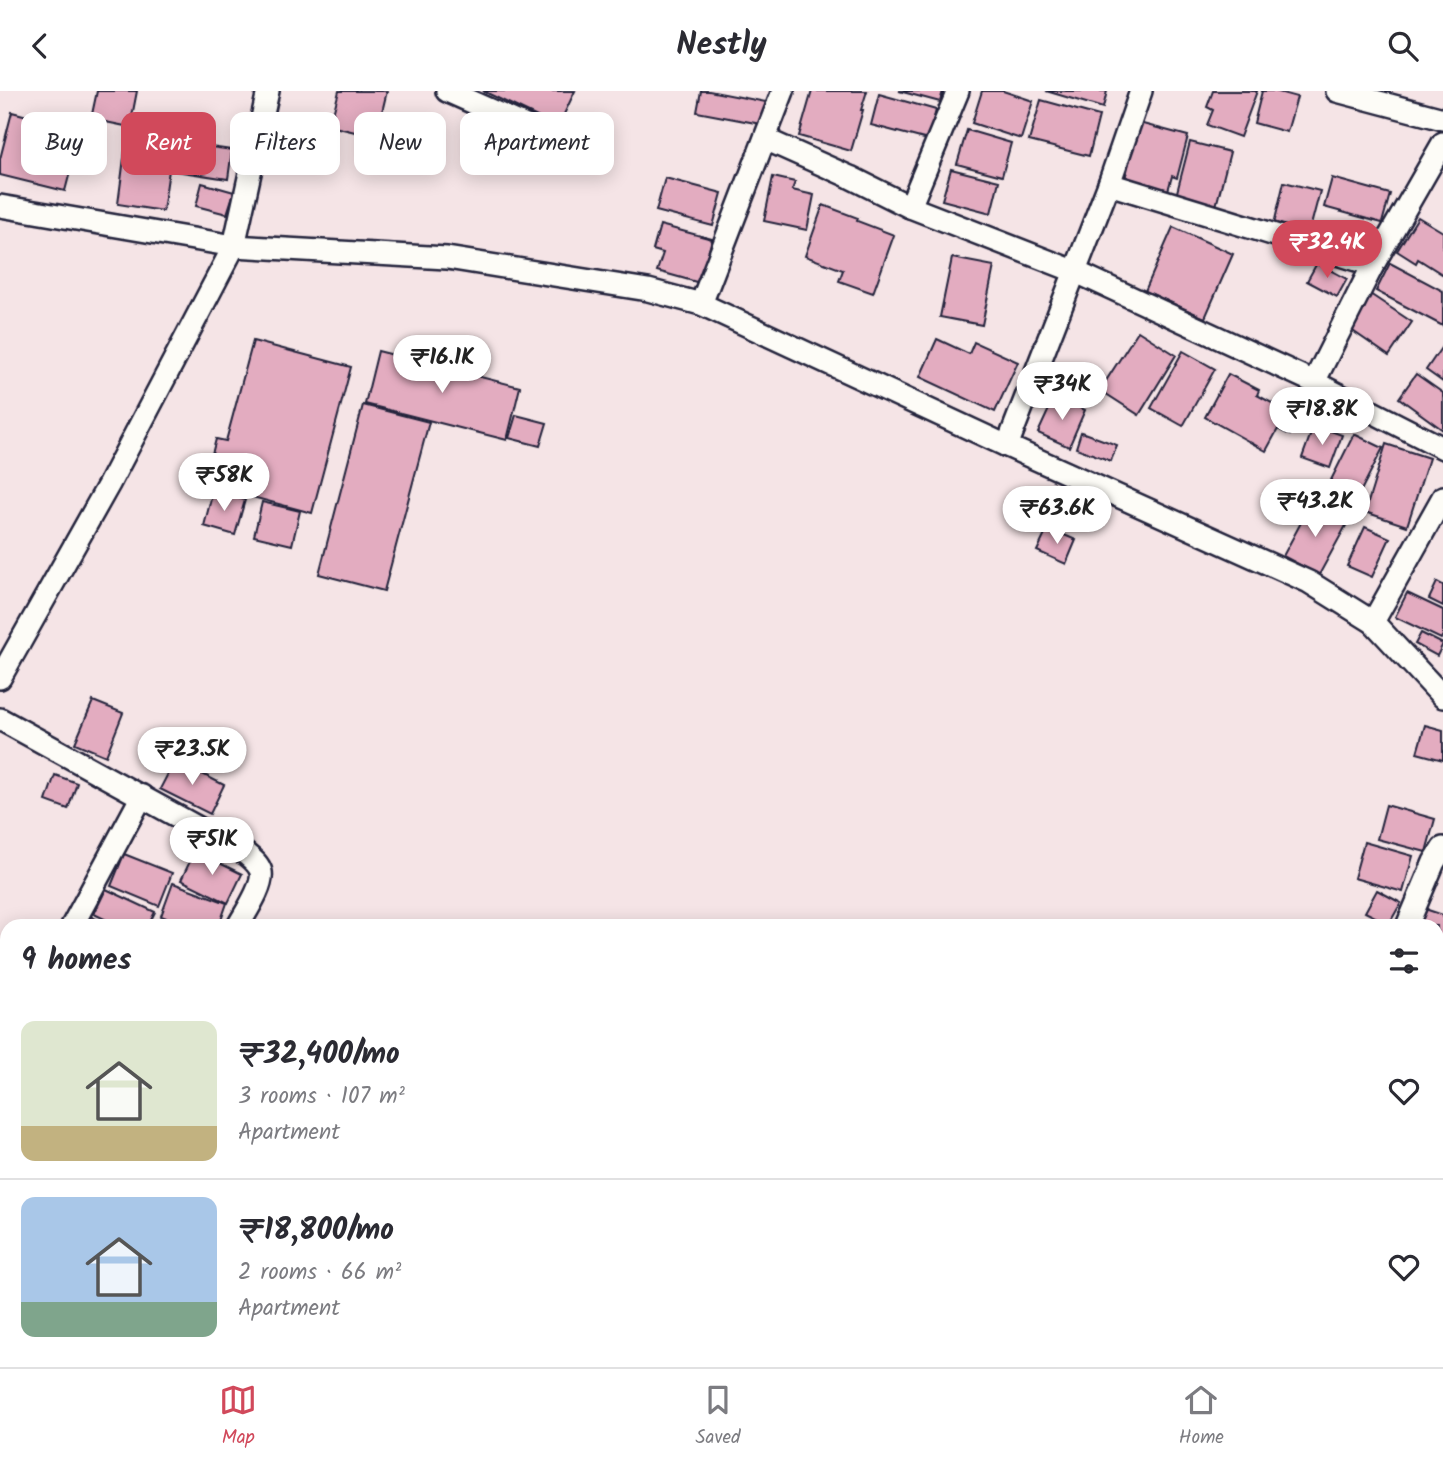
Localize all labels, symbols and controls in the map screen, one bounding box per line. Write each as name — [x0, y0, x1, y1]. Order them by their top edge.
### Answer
text: Nestly — [676, 20, 767, 71]
icon: back — [21, 27, 59, 65]
icon: search — [1384, 27, 1422, 65]
chip: Buy — [21, 112, 107, 175]
chip: Rent — [121, 112, 216, 175]
chip: Filters — [230, 112, 340, 175]
chip: New — [354, 112, 446, 175]
chip: Apartment — [460, 112, 614, 175]
pin: ₹32.4K — [1270, 221, 1384, 280]
text: ₹32.4K — [1288, 225, 1366, 261]
pin: ₹16.1K — [385, 335, 499, 395]
text: ₹16.1K — [409, 340, 475, 376]
pin: ₹34K — [1021, 363, 1103, 422]
text: ₹34K — [1033, 367, 1091, 403]
pin: ₹18.8K — [1265, 387, 1379, 447]
text: ₹18.8K — [1285, 392, 1359, 428]
pin: ₹58K — [183, 453, 265, 513]
text: ₹58K — [194, 458, 254, 494]
pin: ₹43.2K — [1258, 479, 1372, 539]
text: ₹43.2K — [1276, 484, 1354, 520]
pin: ₹63.6K — [1000, 487, 1114, 546]
text: ₹63.6K — [1019, 491, 1095, 527]
pin: ₹23.5K — [135, 727, 249, 787]
text: ₹23.5K — [154, 732, 230, 768]
pin: ₹51K — [171, 817, 253, 877]
text: ₹51K — [186, 822, 238, 858]
text: 9 homes — [21, 937, 132, 985]
icon: filters — [1385, 942, 1423, 980]
text: ₹32,400/mo — [238, 1031, 400, 1079]
icon: home — [77, 1049, 161, 1133]
icon: heart — [1385, 1072, 1423, 1110]
text: 3 rooms · 107 m² — [238, 1079, 405, 1115]
text: Apartment — [238, 1115, 340, 1151]
text: ₹18,800/mo — [238, 1207, 394, 1255]
icon: home — [77, 1225, 161, 1309]
icon: heart — [1385, 1248, 1423, 1286]
text: 2 rooms · 66 m² — [238, 1255, 401, 1291]
text: Apartment — [238, 1291, 340, 1327]
tab: Map — [219, 1381, 257, 1453]
tab: Saved — [695, 1381, 741, 1453]
tab: Home — [1179, 1381, 1224, 1453]

